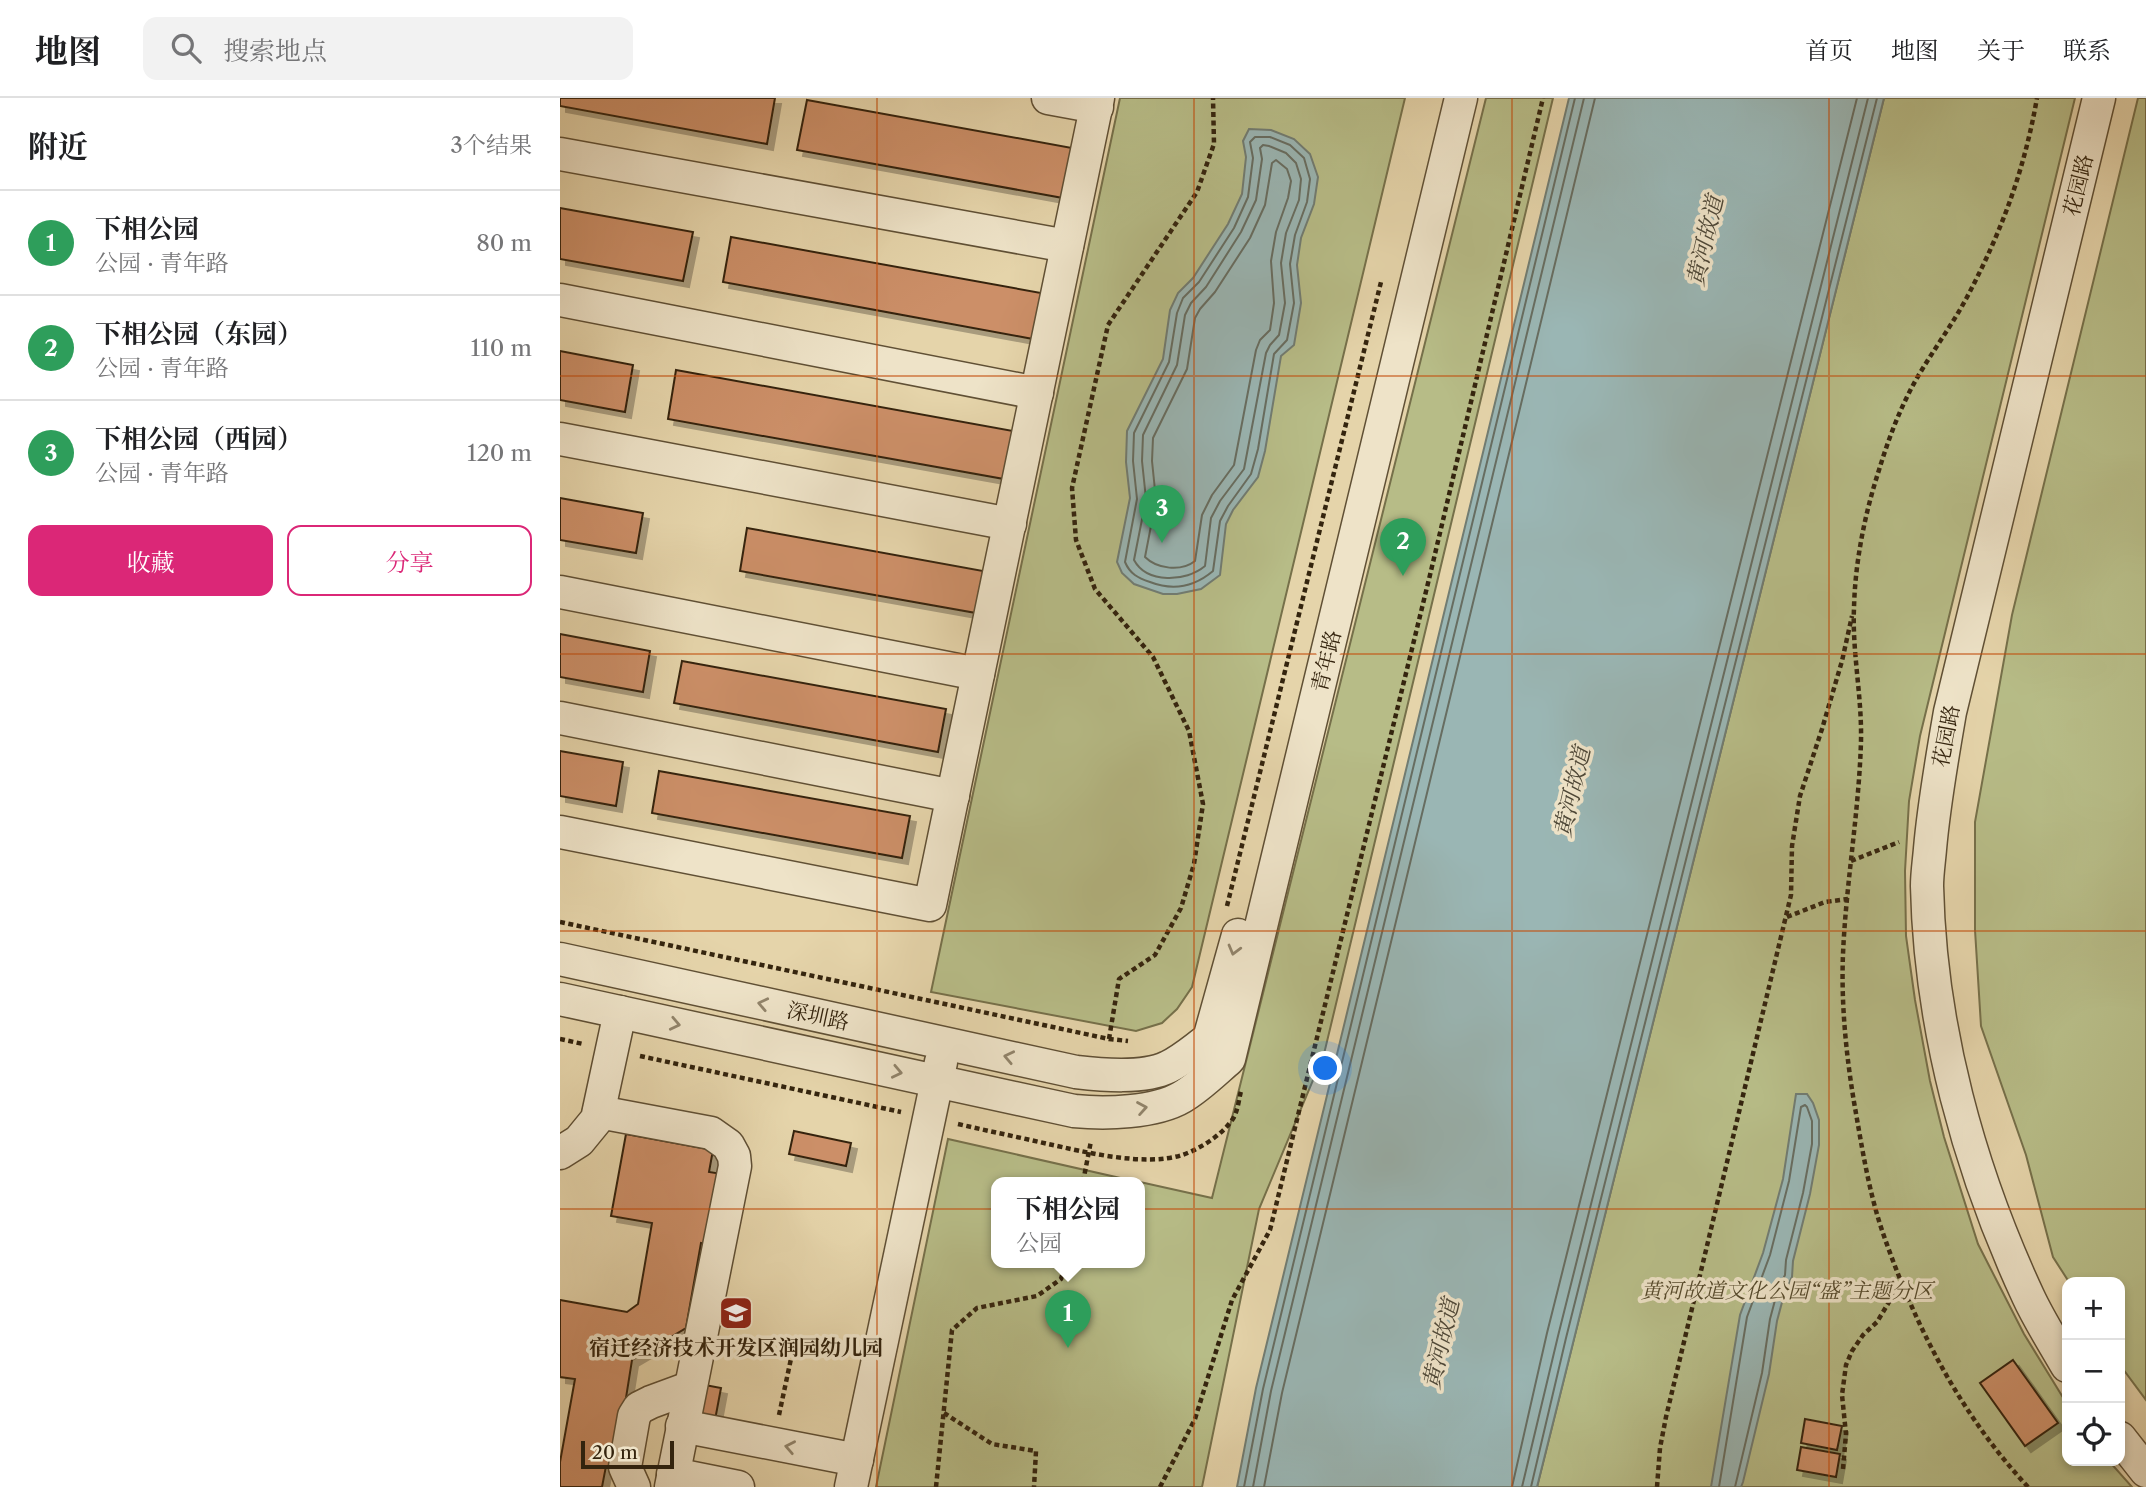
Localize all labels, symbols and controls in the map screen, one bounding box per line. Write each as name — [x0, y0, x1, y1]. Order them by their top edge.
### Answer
search box — [143, 17, 633, 80]
icon: search — [167, 29, 205, 67]
text: 地图 — [35, 31, 101, 72]
text: 搜索地点 — [223, 35, 327, 67]
text: 首页 — [1805, 36, 1853, 65]
text: 地图 — [1891, 36, 1939, 65]
text: 关于 — [1977, 36, 2025, 65]
text: 联系 — [2063, 36, 2111, 65]
text: 附近 — [28, 128, 88, 165]
text: 3个结果 — [450, 131, 532, 159]
street label: 花园路 — [2058, 151, 2098, 219]
water label: 黄河故道 — [1681, 190, 1730, 289]
text: 下相公园 — [95, 213, 199, 245]
text: 1 — [46, 229, 56, 257]
text: 80 m — [476, 229, 532, 257]
text: 公园 · 青年路 — [95, 249, 229, 277]
text: 下相公园（东园） — [95, 318, 303, 350]
text: 2 — [44, 334, 58, 362]
text: 110 m — [471, 334, 532, 362]
text: 公园 · 青年路 — [95, 354, 229, 382]
text: 下相公园（西园） — [95, 423, 303, 455]
text: 3 — [45, 439, 58, 467]
text: 120 m — [467, 439, 532, 467]
text: 公园 · 青年路 — [95, 459, 229, 487]
pin: 3 — [1139, 485, 1185, 543]
pin: 2 — [1380, 518, 1426, 576]
button: 收藏 — [28, 525, 273, 596]
button: 分享 — [287, 525, 532, 596]
street label: 青年路 — [1306, 627, 1346, 695]
street label: 花园路 — [1928, 703, 1964, 769]
water label: 黄河故道 — [1548, 741, 1597, 840]
one-way arrow — [1227, 943, 1242, 955]
one-way arrow — [757, 997, 769, 1012]
street label: 深圳路 — [785, 997, 851, 1035]
one-way arrow — [669, 1015, 681, 1030]
one-way arrow — [1003, 1051, 1015, 1065]
your location — [1308, 1051, 1342, 1085]
one-way arrow — [891, 1064, 903, 1078]
one-way arrow — [1136, 1101, 1148, 1116]
popup — [991, 1177, 1145, 1268]
text: 下相公园 — [1016, 1193, 1120, 1225]
text: 公园 — [1016, 1229, 1062, 1257]
map controls — [2062, 1277, 2125, 1466]
button: + — [2062, 1277, 2125, 1340]
park label: 黄河故道文化公园“盛”主题分区 — [1641, 1278, 1936, 1303]
pin: 1 — [1045, 1290, 1091, 1348]
water label: 黄河故道 — [1417, 1293, 1466, 1392]
school or university icon: 宿迁经济技术开发区润园幼儿园 — [717, 1294, 755, 1332]
place label: 宿迁经济技术开发区润园幼儿园 — [589, 1335, 883, 1360]
button: − — [2062, 1340, 2125, 1403]
button: locate — [2062, 1403, 2125, 1466]
scale bar — [581, 1438, 674, 1470]
text: 20 m — [592, 1441, 638, 1464]
one-way arrow — [784, 1441, 796, 1456]

